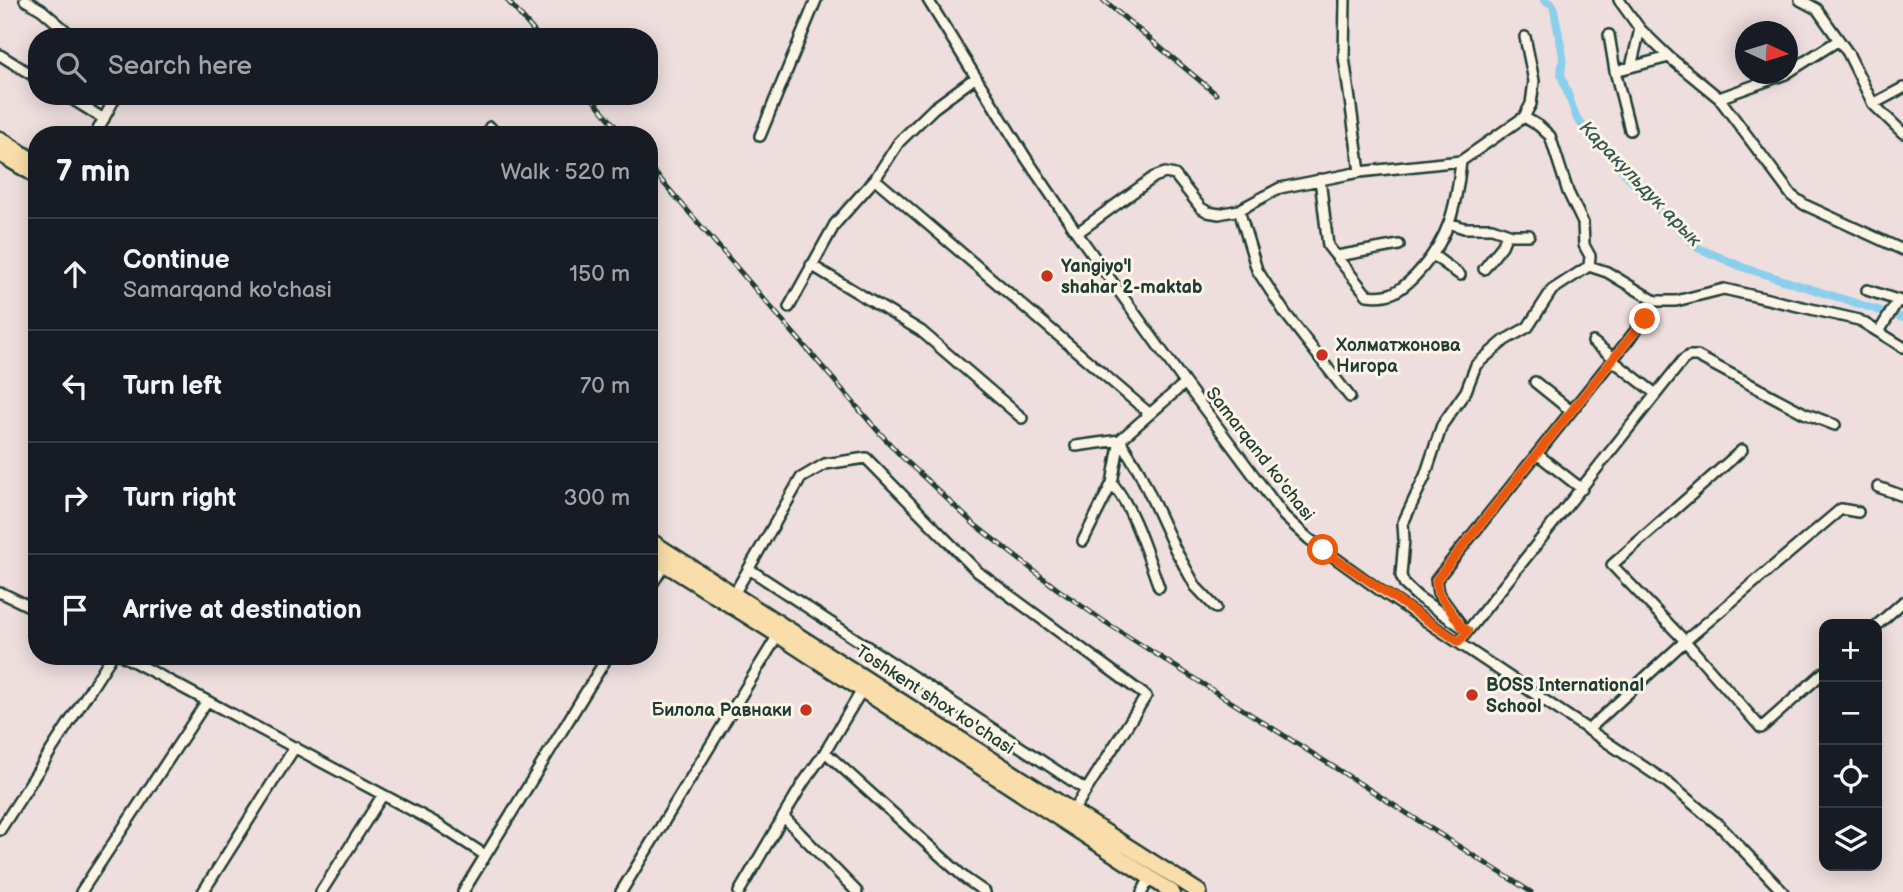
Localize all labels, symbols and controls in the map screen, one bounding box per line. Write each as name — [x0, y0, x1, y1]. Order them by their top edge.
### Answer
north arrow — [1735, 21, 1798, 84]
search box — [28, 28, 658, 105]
icon: search — [52, 48, 90, 86]
text: Search here — [108, 51, 252, 82]
water label: Каракульдук арык — [1574, 116, 1706, 252]
text: 7 min — [56, 154, 130, 190]
text: Walk · 520 m — [500, 158, 630, 186]
text: Continue — [123, 245, 230, 276]
icon: ahead — [56, 255, 94, 293]
place label: Yangiyo'l shahar 2-maktab — [1061, 256, 1203, 298]
text: 150 m — [569, 260, 630, 288]
marker: Yangiyo'l shahar 2-maktab — [1039, 268, 1055, 284]
text: Samarqand ko'chasi — [123, 276, 332, 304]
route end — [1629, 303, 1660, 334]
place label: Холматжонова Нигора — [1335, 335, 1461, 377]
marker: Холматжонова Нигора — [1314, 347, 1330, 363]
icon: left — [56, 367, 94, 405]
text: Turn left — [123, 371, 222, 402]
text: 70 m — [580, 372, 630, 400]
street label: Samarqand ko'chasi — [1201, 383, 1319, 525]
icon: right — [56, 479, 94, 517]
text: Turn right — [123, 483, 236, 514]
text: 300 m — [564, 484, 630, 512]
route start — [1307, 534, 1338, 565]
icon: arrive — [56, 591, 94, 629]
text: Arrive at destination — [123, 595, 362, 626]
map controls — [1819, 619, 1882, 871]
button: + — [1819, 619, 1882, 682]
street label: Toshkent shox ko'chasi — [852, 641, 1018, 759]
place label: BOSS International School — [1486, 675, 1644, 717]
button: − — [1819, 682, 1882, 745]
marker: BOSS International School — [1464, 687, 1480, 703]
place label: Билола Равнаки — [651, 700, 792, 721]
marker: Билола Равнаки — [798, 702, 814, 718]
button: locate — [1819, 745, 1882, 808]
button: layers — [1819, 808, 1882, 871]

